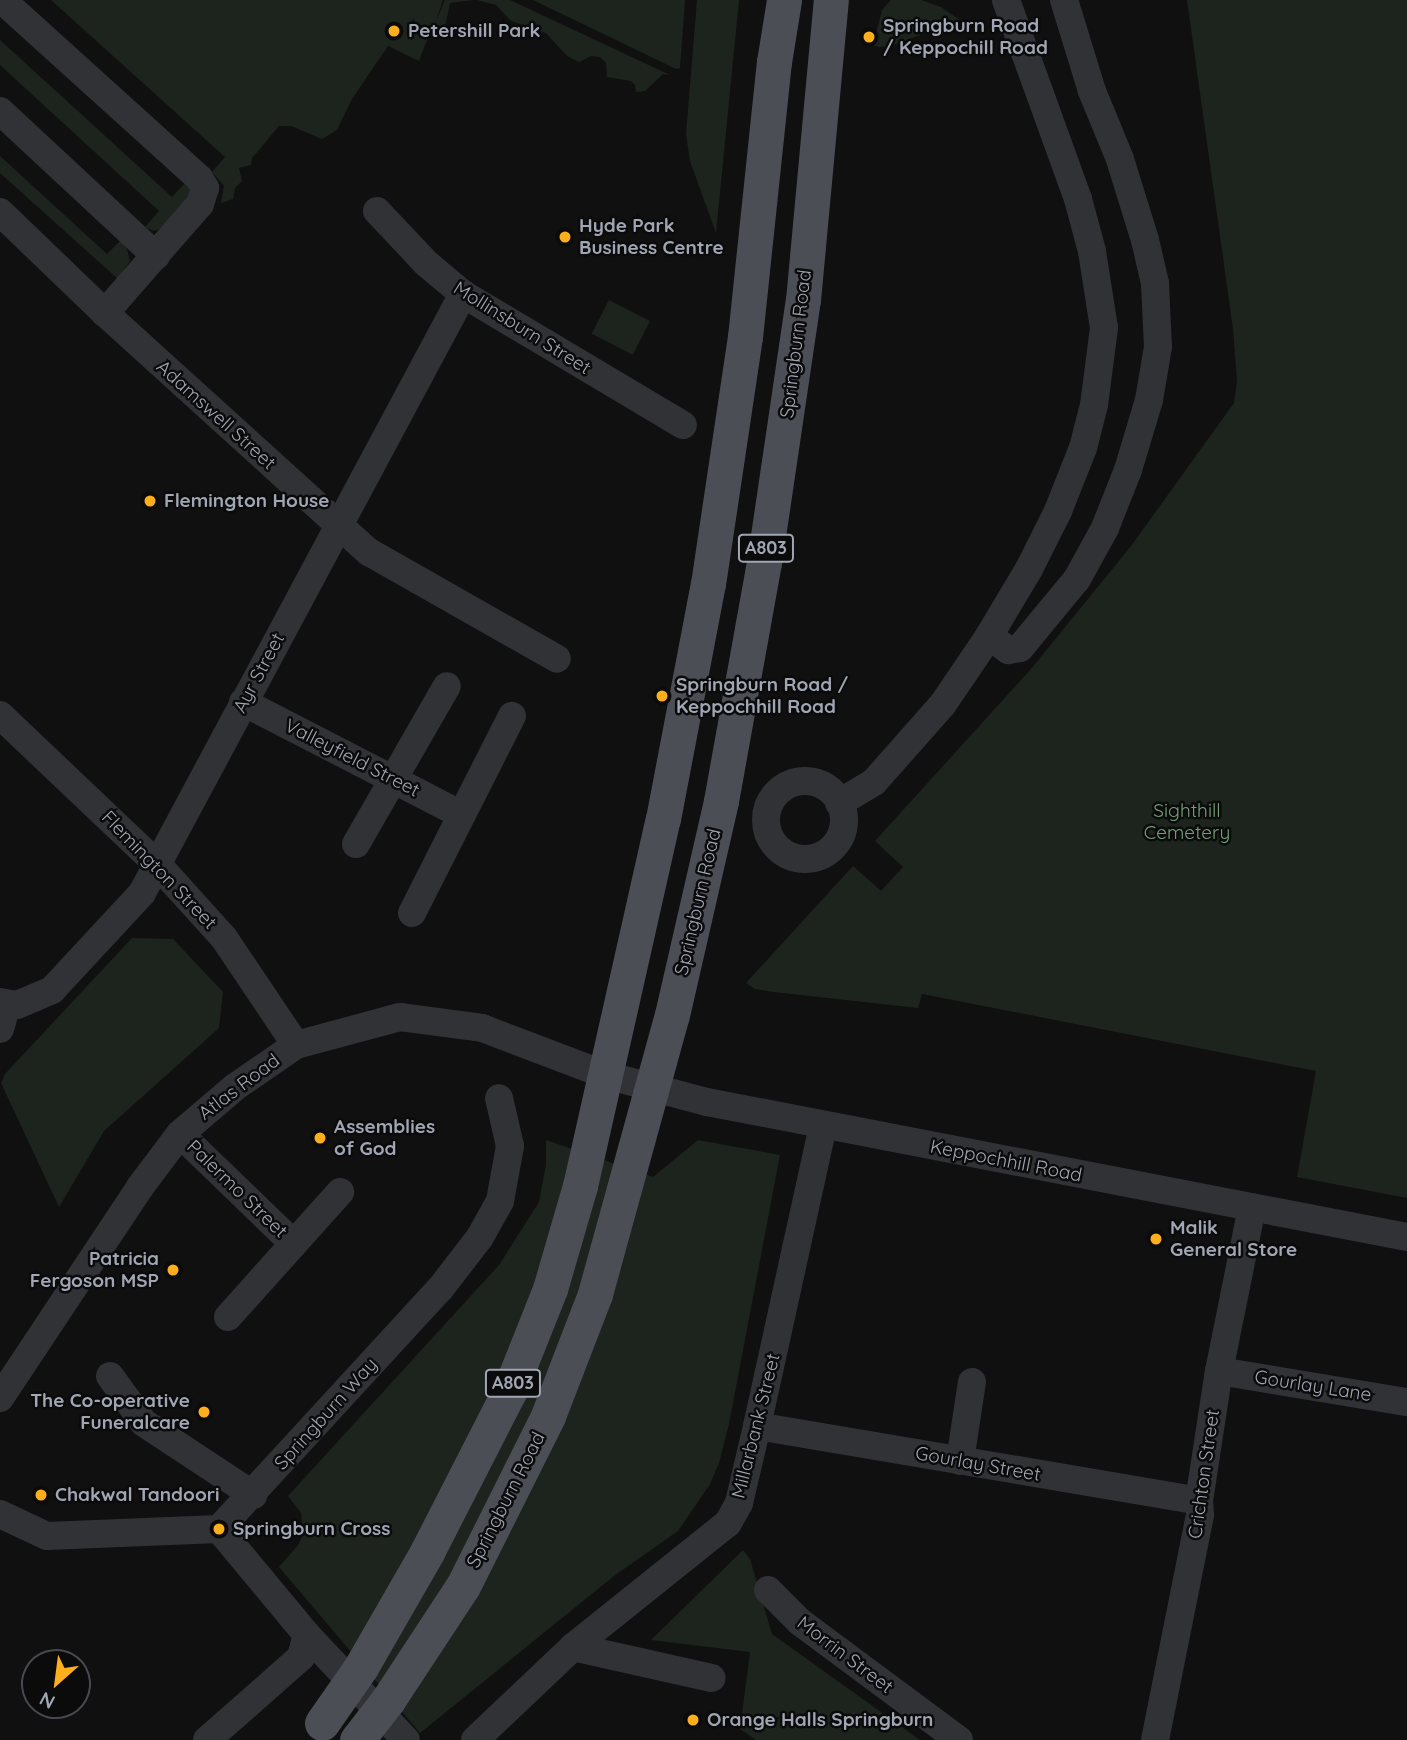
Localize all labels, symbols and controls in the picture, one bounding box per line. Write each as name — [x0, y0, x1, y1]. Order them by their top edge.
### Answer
place label: Springburn Road / Keppochill Road — [883, 15, 1048, 59]
place label: Petershill Park — [408, 20, 540, 42]
marker: Petershill Park — [386, 23, 402, 39]
marker: Springburn Road / Keppochill Road — [861, 29, 877, 45]
place label: Hyde Park Business Centre — [579, 215, 724, 259]
marker: Hyde Park Business Centre — [557, 229, 573, 245]
street label: Springburn Road — [776, 268, 816, 420]
street label: Mollinsburn Street — [449, 277, 595, 379]
street label: Adamswell Street — [152, 356, 280, 474]
place label: Flemington House — [164, 490, 329, 512]
marker: Flemington House — [142, 493, 158, 509]
road number: A803 — [736, 534, 796, 562]
street label: Ayr Street — [229, 629, 289, 717]
place label: Springburn Road / Keppochhill Road — [676, 674, 848, 718]
marker: Springburn Road / Keppochhill Road — [654, 688, 670, 704]
street label: Valleyfield Street — [281, 714, 423, 802]
park label: Sighthill Cemetery — [1144, 800, 1230, 844]
street label: Flemington Street — [97, 806, 221, 934]
street label: Springburn Road — [670, 827, 726, 977]
street label: Atlas Road — [194, 1049, 284, 1125]
place label: Assemblies of God — [334, 1116, 435, 1160]
marker: Assemblies of God — [312, 1130, 328, 1146]
street label: Palermo Street — [182, 1135, 292, 1243]
street label: Keppochhill Road — [928, 1135, 1084, 1187]
place label: Malik General Store — [1170, 1217, 1297, 1261]
marker: Malik General Store — [1148, 1231, 1164, 1247]
place label: Patricia Fergoson MSP — [30, 1248, 159, 1292]
marker: Patricia Fergoson MSP — [165, 1262, 181, 1278]
street label: Millarbank Street — [727, 1351, 785, 1501]
street label: Springburn Way — [270, 1353, 382, 1475]
street label: Gourlay Lane — [1253, 1366, 1373, 1406]
road number: A803 — [483, 1368, 543, 1398]
place label: The Co-operative Funeralcare — [30, 1390, 190, 1434]
marker: The Co-operative Funeralcare — [196, 1404, 212, 1420]
street label: Crichton Street — [1184, 1408, 1224, 1540]
street label: Springburn Road — [462, 1428, 550, 1572]
street label: Gourlay Street — [914, 1442, 1042, 1486]
place label: Chakwal Tandoori — [55, 1484, 219, 1506]
marker: Chakwal Tandoori — [33, 1487, 49, 1503]
place label: Springburn Cross — [233, 1518, 390, 1540]
marker: Springburn Cross — [211, 1521, 227, 1537]
street label: Morrin Street — [793, 1612, 897, 1698]
north arrow — [21, 1649, 91, 1719]
text: N — [35, 1687, 59, 1715]
place label: Orange Halls Springburn — [707, 1709, 933, 1731]
marker: Orange Halls Springburn — [685, 1712, 701, 1728]

